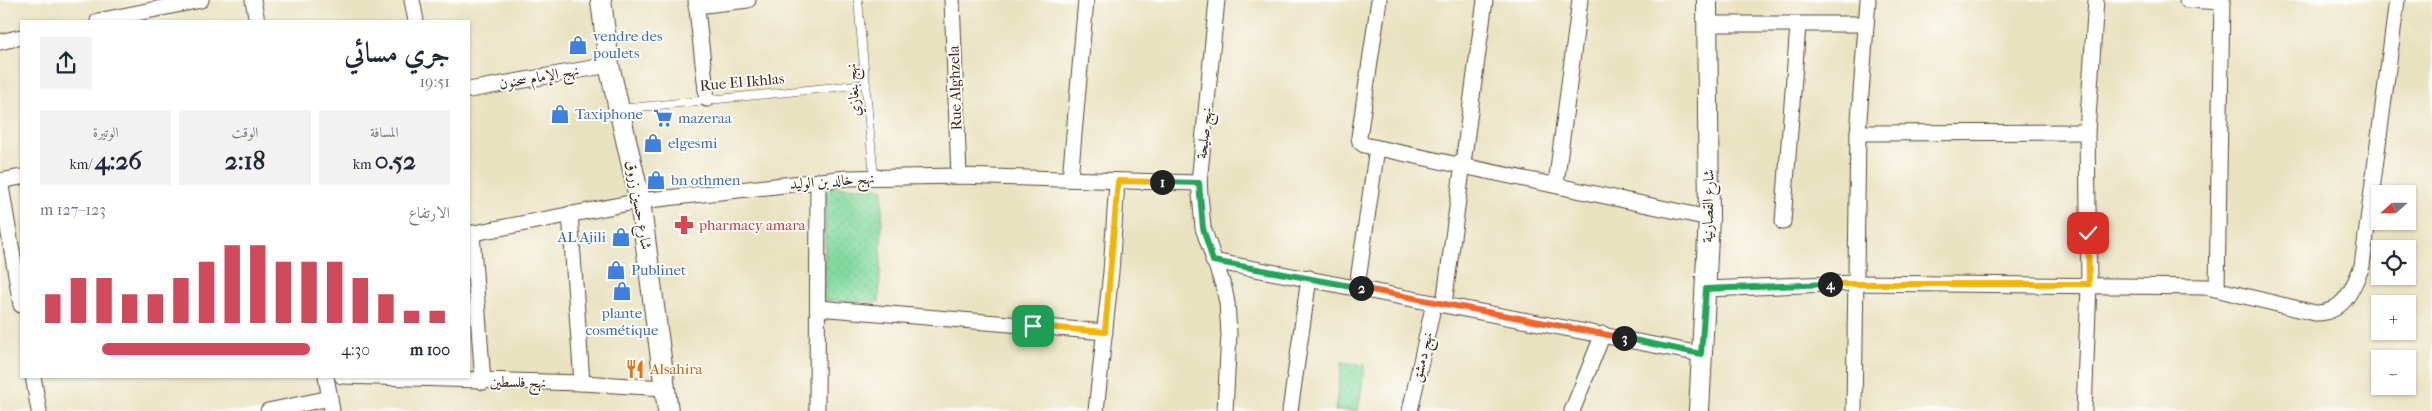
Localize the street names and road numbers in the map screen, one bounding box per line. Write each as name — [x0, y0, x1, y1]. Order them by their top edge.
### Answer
street label: Rue Alghzela — [944, 44, 965, 131]
street label: نهج الإمام سحنون — [498, 61, 581, 98]
street label: نهج بنغازي — [842, 62, 869, 117]
street label: Rue El Ikhlas — [699, 69, 786, 95]
street label: نهج صليحة — [1192, 106, 1221, 160]
street label: شارع حسين زروق — [618, 159, 656, 252]
street label: نهج خالد بن الوليد — [789, 169, 875, 198]
street label: شارع القصارنية — [1698, 169, 1722, 243]
street label: نهج دمشق — [1407, 330, 1441, 385]
street label: نهج فلسطين — [490, 373, 546, 396]

